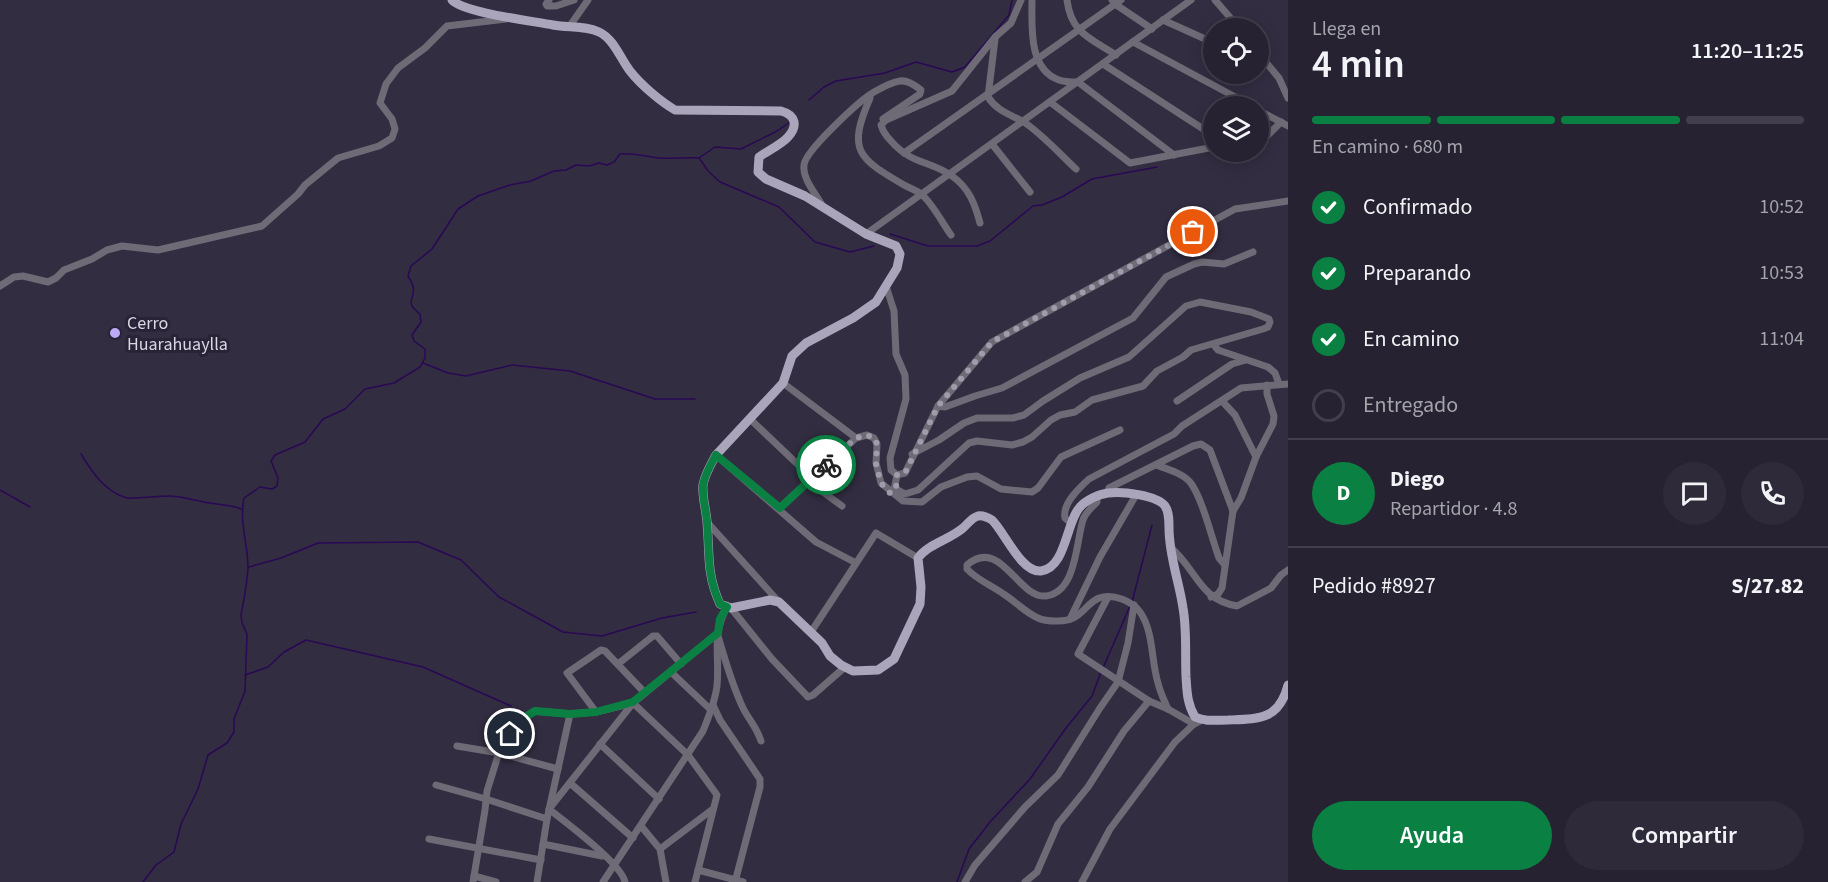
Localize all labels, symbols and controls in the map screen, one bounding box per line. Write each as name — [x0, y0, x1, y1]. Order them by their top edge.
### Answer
text: Llega en — [1312, 15, 1381, 43]
map controls — [1203, 18, 1269, 162]
button: locate — [1203, 18, 1269, 84]
text: 11:20–11:25 — [1691, 35, 1804, 67]
text: 4 min — [1312, 37, 1405, 93]
button: layers — [1203, 96, 1269, 162]
text: En camino · 680 m — [1312, 133, 1463, 161]
icon: check — [1312, 191, 1345, 224]
text: Confirmado — [1363, 191, 1472, 223]
text: 10:52 — [1759, 193, 1804, 221]
pin — [1167, 206, 1218, 257]
icon: bag — [1176, 215, 1209, 248]
icon: check — [1312, 257, 1345, 290]
text: Preparando — [1363, 257, 1471, 289]
text: 10:53 — [1759, 259, 1804, 287]
place label: Cerro Huarahuaylla — [127, 311, 228, 357]
icon: check — [1312, 323, 1345, 356]
text: En camino — [1363, 323, 1460, 355]
text: 11:04 — [1759, 325, 1804, 353]
marker: Cerro Huarahuaylla — [108, 326, 122, 340]
text: Entregado — [1363, 389, 1458, 421]
courier — [796, 435, 856, 495]
icon: bike — [810, 449, 843, 482]
button: chat — [1663, 462, 1726, 525]
button: phone — [1741, 462, 1804, 525]
text: Diego — [1390, 463, 1445, 495]
text: D — [1337, 477, 1350, 509]
text: Repartidor · 4.8 — [1390, 495, 1517, 523]
text: Pedido #8927 — [1312, 570, 1436, 602]
text: S/27.82 — [1731, 570, 1804, 602]
pin — [484, 708, 535, 759]
icon: home — [493, 717, 526, 750]
button: Ayuda — [1312, 801, 1552, 870]
button: Compartir — [1564, 801, 1804, 870]

